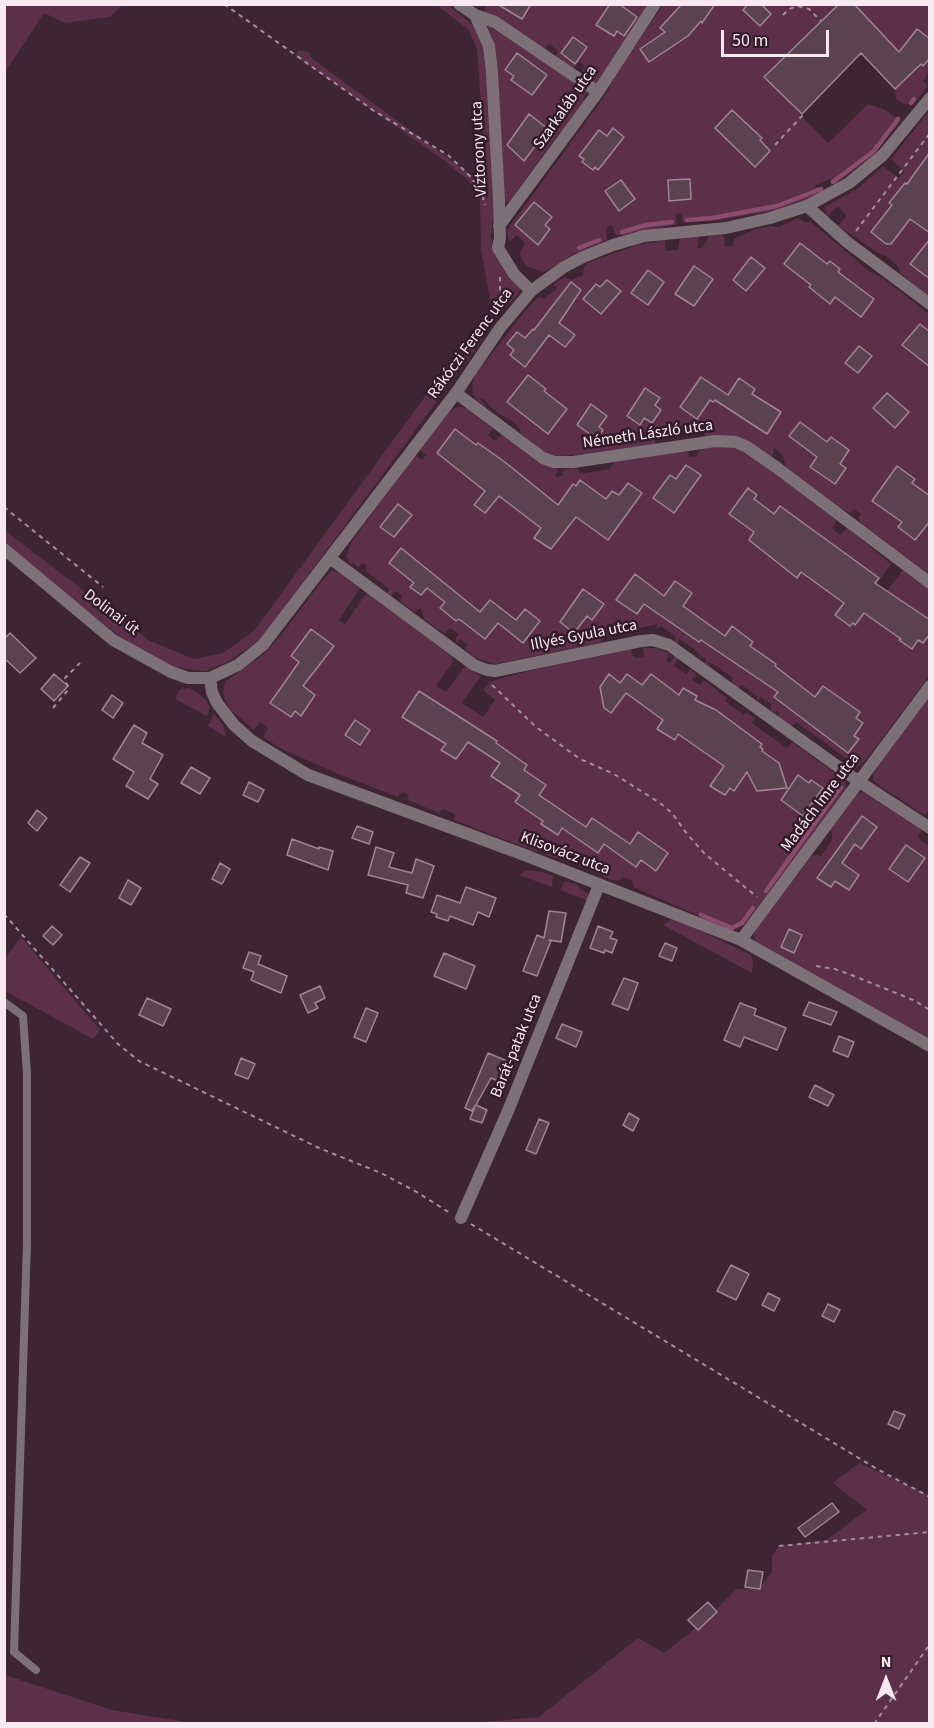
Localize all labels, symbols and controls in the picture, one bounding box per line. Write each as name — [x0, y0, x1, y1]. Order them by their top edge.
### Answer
scale bar — [724, 18, 832, 56]
text: 50 m — [732, 28, 768, 53]
street label: Szarkaláb utca — [530, 62, 602, 154]
street label: Víztorony utca — [468, 101, 492, 197]
street label: Rákóczi Ferenc utca — [424, 285, 518, 403]
street label: Németh László utca — [582, 416, 714, 454]
street label: Dolinai út — [79, 586, 143, 640]
street label: Illyés Gyula utca — [529, 616, 639, 656]
street label: Madách Imre utca — [778, 750, 864, 856]
street label: Klisovácz utca — [518, 828, 612, 880]
street label: Barát-patak utca — [487, 991, 547, 1101]
north arrow — [856, 1650, 916, 1710]
text: N — [881, 1651, 891, 1673]

